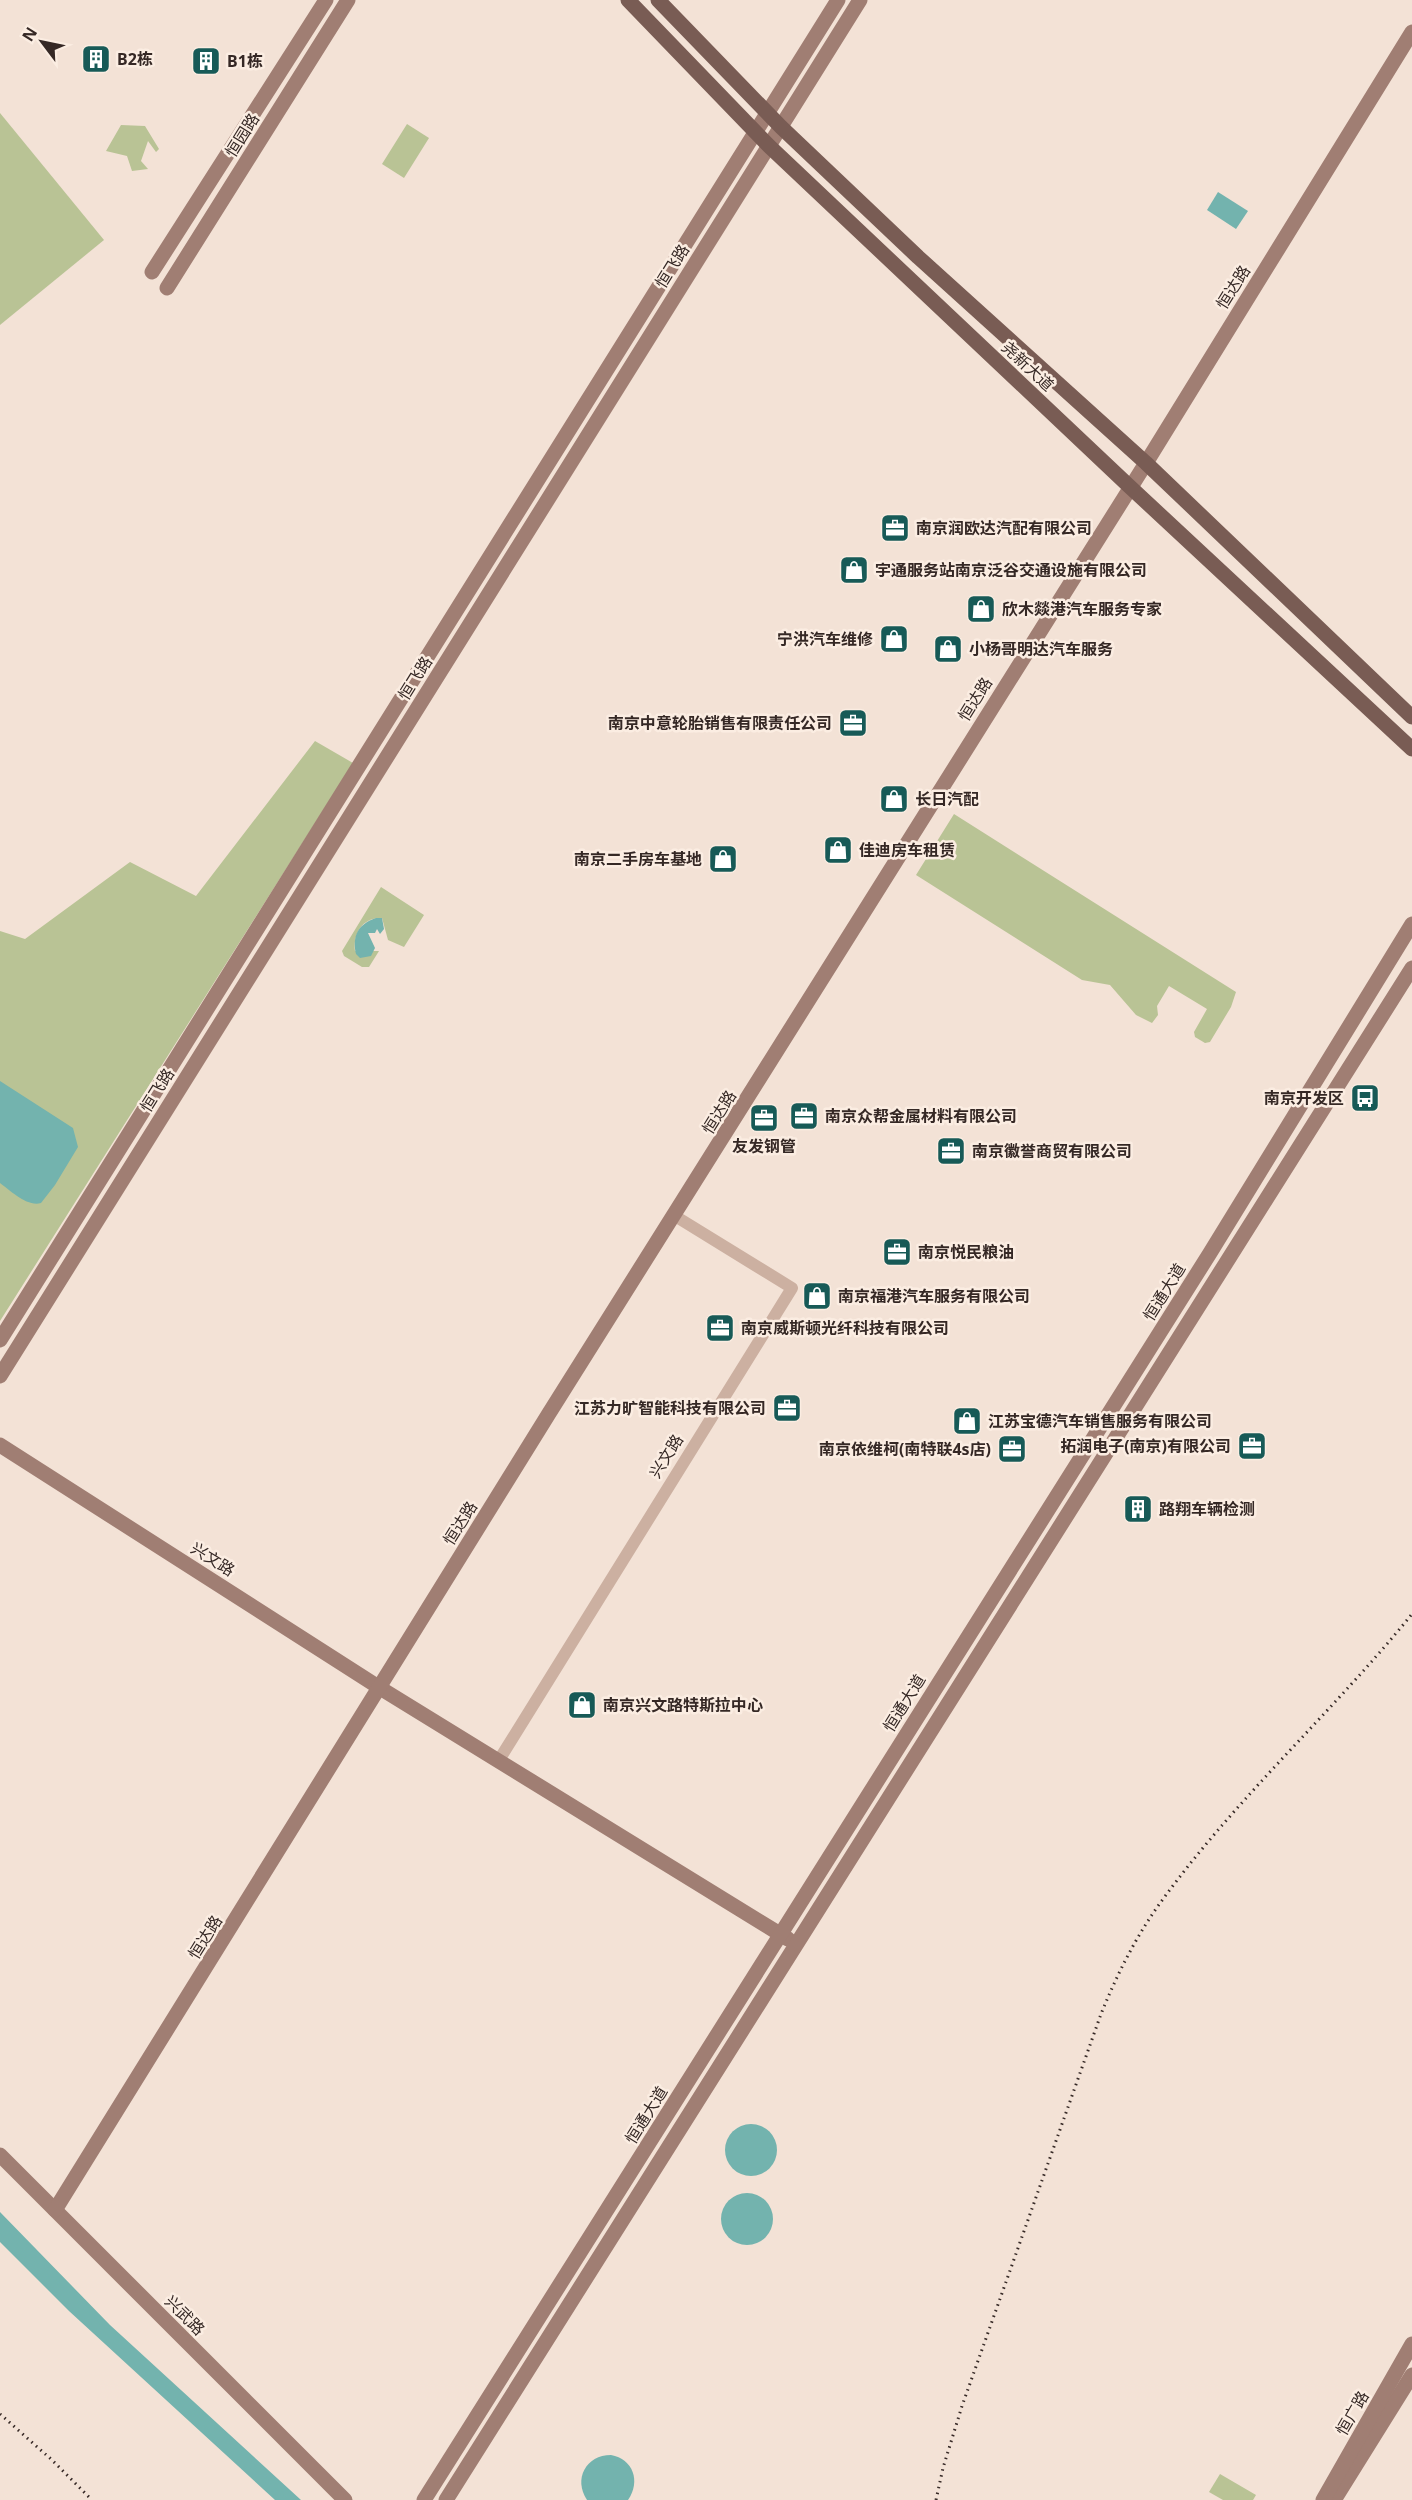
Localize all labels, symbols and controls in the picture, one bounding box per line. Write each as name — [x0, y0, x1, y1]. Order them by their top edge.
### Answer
north arrow — [12, 12, 72, 72]
text: N — [17, 23, 42, 45]
building icon: B2栋 — [80, 43, 112, 75]
building icon: B1栋 — [190, 45, 222, 77]
place label: B2栋 — [117, 48, 153, 70]
place label: B1栋 — [227, 50, 263, 72]
street label: 恒园路 — [220, 109, 264, 161]
street label: 恒飞路 — [650, 240, 694, 292]
street label: 恒达路 — [1211, 261, 1255, 313]
street label: 尧新大道 — [997, 336, 1059, 396]
office icon: 南京润欧达汽配有限公司 — [879, 512, 911, 544]
place label: 南京润欧达汽配有限公司 — [916, 517, 1092, 539]
shop icon: 宇通服务站南京泛谷交通设施有限公司 — [838, 554, 870, 586]
place label: 宇通服务站南京泛谷交通设施有限公司 — [875, 559, 1147, 581]
shop icon: 欣木燚港汽车服务专家 — [965, 593, 997, 625]
place label: 欣木燚港汽车服务专家 — [1002, 598, 1162, 620]
shop icon: 宁洪汽车维修 — [878, 623, 910, 655]
place label: 宁洪汽车维修 — [777, 628, 873, 650]
shop icon: 小杨哥明达汽车服务 — [932, 633, 964, 665]
place label: 小杨哥明达汽车服务 — [969, 638, 1113, 660]
street label: 恒飞路 — [393, 652, 437, 704]
street label: 恒达路 — [953, 673, 997, 725]
office icon: 南京中意轮胎销售有限责任公司 — [837, 707, 869, 739]
place label: 南京中意轮胎销售有限责任公司 — [608, 712, 832, 734]
shop icon: 长日汽配 — [878, 783, 910, 815]
place label: 长日汽配 — [915, 788, 979, 810]
shop icon: 佳迪房车租赁 — [822, 834, 854, 866]
place label: 佳迪房车租赁 — [859, 839, 955, 861]
shop icon: 南京二手房车基地 — [707, 843, 739, 875]
place label: 南京二手房车基地 — [574, 848, 702, 870]
street label: 恒飞路 — [135, 1064, 179, 1116]
bus stop icon: 南京开发区 — [1349, 1082, 1381, 1114]
street label: 恒达路 — [697, 1086, 741, 1138]
place label: 南京开发区 — [1264, 1087, 1344, 1109]
office icon: 南京众帮金属材料有限公司 — [788, 1100, 820, 1132]
office icon: 友发钢管 — [748, 1102, 780, 1134]
place label: 南京众帮金属材料有限公司 — [825, 1105, 1017, 1127]
place label: 友发钢管 — [732, 1135, 796, 1157]
office icon: 南京徽誉商贸有限公司 — [935, 1135, 967, 1167]
place label: 南京徽誉商贸有限公司 — [972, 1140, 1132, 1162]
office icon: 南京悦民粮油 — [881, 1236, 913, 1268]
place label: 南京悦民粮油 — [918, 1241, 1014, 1263]
street label: 恒通大道 — [1138, 1259, 1190, 1325]
shop icon: 南京福港汽车服务有限公司 — [801, 1280, 833, 1312]
place label: 南京福港汽车服务有限公司 — [838, 1285, 1030, 1307]
office icon: 南京威斯顿光纤科技有限公司 — [704, 1312, 736, 1344]
place label: 南京威斯顿光纤科技有限公司 — [741, 1317, 949, 1339]
office icon: 江苏力旷智能科技有限公司 — [771, 1392, 803, 1424]
place label: 江苏力旷智能科技有限公司 — [574, 1397, 766, 1419]
shop icon: 江苏宝德汽车销售服务有限公司 — [951, 1405, 983, 1437]
place label: 江苏宝德汽车销售服务有限公司 — [988, 1410, 1212, 1432]
street label: 兴文路 — [644, 1430, 688, 1482]
office icon: 拓润电子(南京)有限公司 — [1236, 1430, 1268, 1462]
office icon: 南京依维柯(南特联4s店) — [996, 1433, 1028, 1465]
place label: 拓润电子(南京)有限公司 — [1060, 1435, 1231, 1457]
place label: 南京依维柯(南特联4s店) — [819, 1438, 991, 1460]
building icon: 路翔车辆检测 — [1122, 1493, 1154, 1525]
street label: 恒达路 — [438, 1497, 482, 1549]
place label: 路翔车辆检测 — [1159, 1498, 1255, 1520]
street label: 兴文路 — [187, 1537, 239, 1581]
street label: 恒通大道 — [878, 1670, 930, 1736]
shop icon: 南京兴文路特斯拉中心 — [566, 1689, 598, 1721]
place label: 南京兴文路特斯拉中心 — [603, 1694, 763, 1716]
street label: 恒达路 — [183, 1911, 227, 1963]
street label: 恒通大道 — [620, 2082, 672, 2148]
street label: 兴武路 — [160, 2290, 210, 2340]
street label: 恒广路 — [1330, 2387, 1374, 2439]

